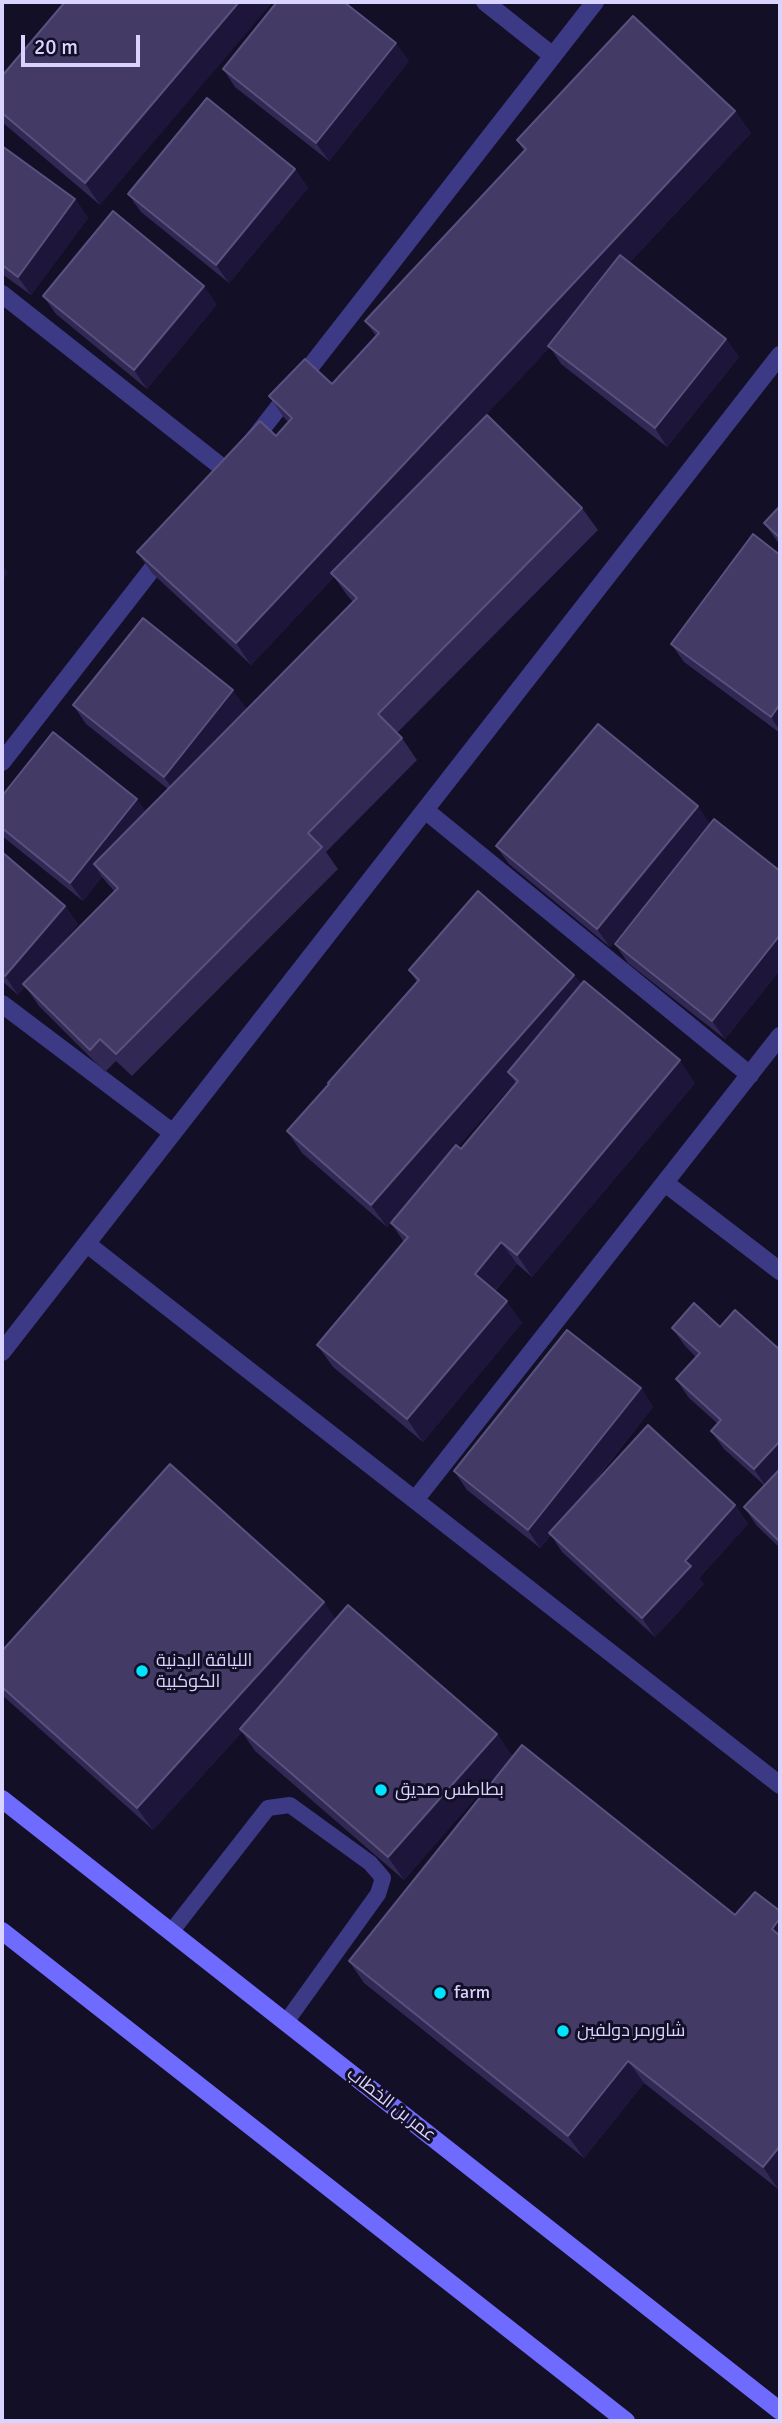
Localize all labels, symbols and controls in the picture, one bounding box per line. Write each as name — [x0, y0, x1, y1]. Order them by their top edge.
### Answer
scale bar — [24, 21, 144, 65]
text: 20 m — [34, 34, 78, 60]
place label: اللياقة البدنية الكوكبية — [156, 1650, 252, 1692]
marker: اللياقة البدنية الكوكبية — [134, 1663, 150, 1679]
place label: بطاطس صديق — [395, 1779, 504, 1801]
marker: بطاطس صديق — [373, 1782, 389, 1798]
place label: farm — [454, 1982, 490, 2004]
marker: farm — [432, 1985, 448, 2001]
place label: شاورمر دولفين — [577, 2020, 685, 2042]
marker: شاورمر دولفين — [555, 2023, 571, 2039]
street label: عمر بن الخطاب — [342, 2063, 440, 2147]

